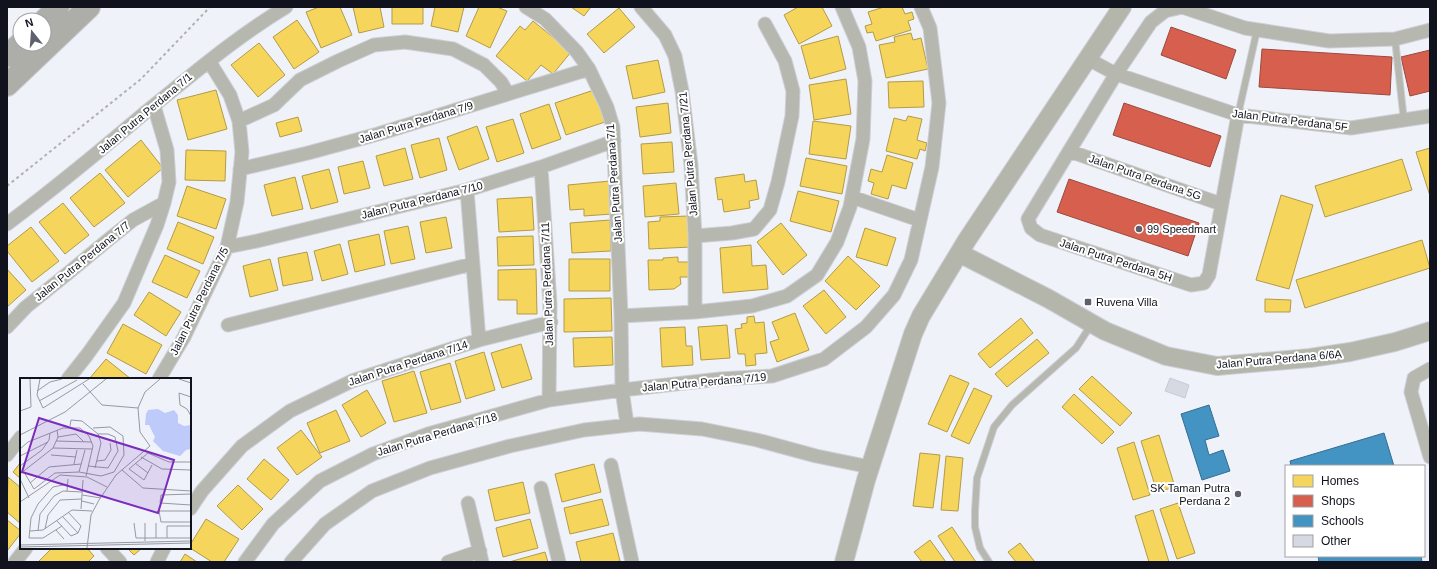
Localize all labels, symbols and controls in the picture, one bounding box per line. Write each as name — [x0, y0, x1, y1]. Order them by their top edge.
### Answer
north arrow — [12, 12, 52, 52]
text: N — [24, 16, 35, 29]
street label: Jalan Putra Perdana 7/1 — [96, 70, 194, 156]
street label: Jalan Putra Perdana 7/21 — [677, 91, 699, 217]
street label: Jalan Putra Perdana 7/9 — [358, 99, 474, 145]
street label: Jalan Putra Perdana 5F — [1232, 107, 1349, 133]
street label: Jalan Putra Perdana 7/1 — [604, 123, 624, 243]
street label: Jalan Putra Perdana 5G — [1087, 152, 1203, 202]
street label: Jalan Putra Perdana 7/10 — [360, 179, 484, 221]
street label: Jalan Putra Perdana 7/7 — [32, 219, 132, 303]
street label: Jalan Putra Perdana 7/11 — [539, 222, 555, 346]
place label: 99 Speedmart — [1147, 223, 1216, 235]
marker: 99 Speedmart — [1134, 224, 1144, 234]
street label: Jalan Putra Perdana 5H — [1058, 236, 1174, 284]
street label: Jalan Putra Perdana 7/5 — [168, 245, 230, 357]
place label: Ruvena Villa — [1096, 296, 1158, 308]
marker: Ruvena Villa — [1083, 297, 1093, 307]
street label: Jalan Putra Perdana 7/14 — [347, 338, 469, 388]
street label: Jalan Putra Perdana 6/6A — [1216, 347, 1343, 370]
street label: Jalan Putra Perdana 7/19 — [641, 371, 767, 393]
inset map — [20, 378, 191, 549]
street label: Jalan Putra Perdana 7/18 — [376, 410, 498, 458]
legend — [1285, 465, 1425, 557]
text: Homes — [1321, 474, 1359, 488]
place label: SK Taman Putra Perdana 2 — [1150, 482, 1231, 507]
marker: SK Taman Putra Perdana 2 — [1233, 489, 1243, 499]
text: Shops — [1321, 494, 1355, 508]
text: Schools — [1321, 514, 1364, 528]
text: Other — [1321, 534, 1351, 548]

